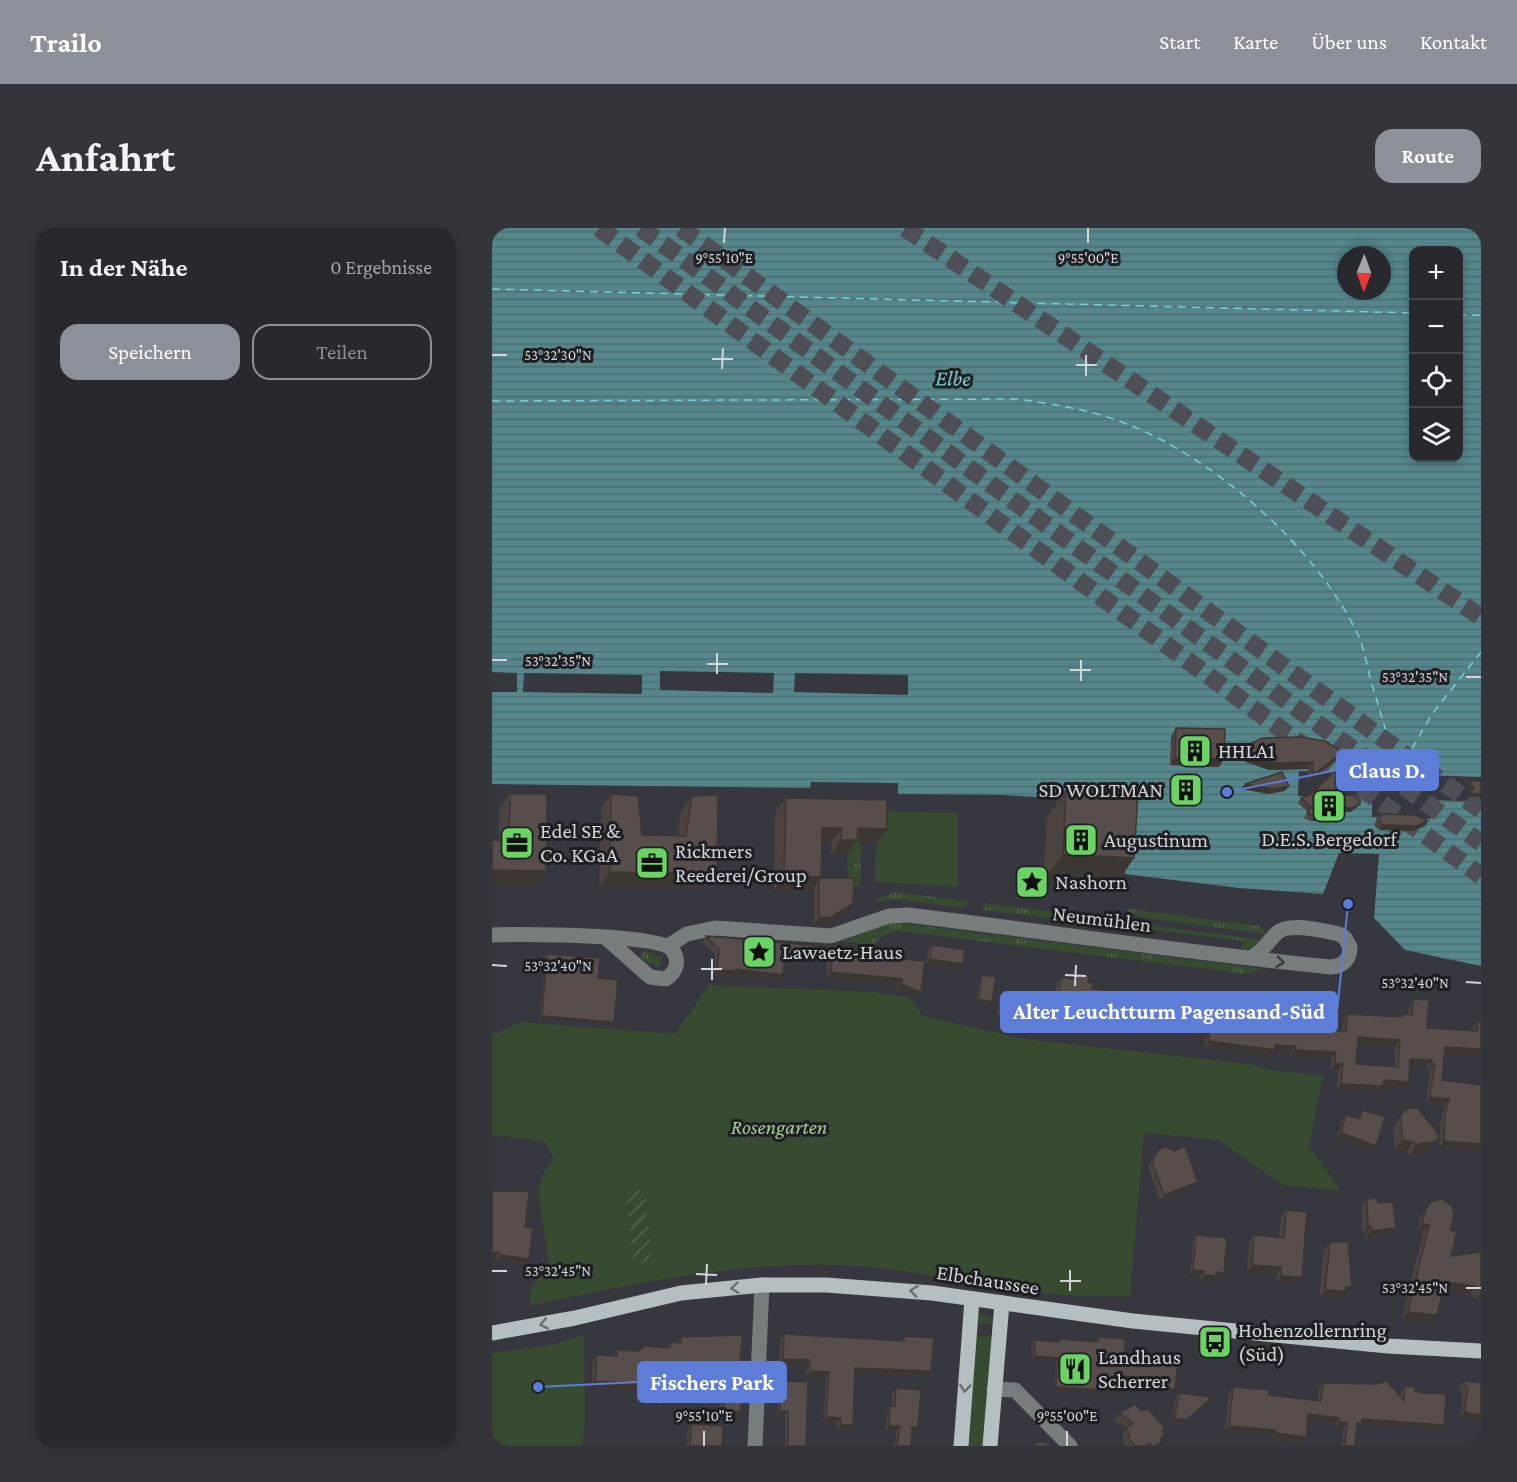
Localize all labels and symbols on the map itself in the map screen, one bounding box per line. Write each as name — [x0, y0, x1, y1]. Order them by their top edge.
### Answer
north arrow — [1337, 246, 1391, 300]
text: 9°55'10"E — [695, 250, 753, 266]
text: 9°55'00"E — [1058, 250, 1118, 266]
text: 53°32'30"N — [524, 347, 592, 363]
water label: Elbe — [935, 365, 972, 391]
text: 53°32'35"N — [525, 653, 591, 669]
text: 53°32'35"N — [1382, 669, 1448, 685]
building icon: HHLA1 — [1177, 733, 1213, 769]
place label: HHLA1 — [1218, 739, 1275, 763]
callout: Claus D. — [1337, 750, 1438, 790]
text: Claus D. — [1348, 758, 1426, 783]
building icon: SD WOLTMAN — [1168, 772, 1204, 808]
place label: SD WOLTMAN — [1038, 778, 1163, 802]
building icon: D.E.S. Bergedorf — [1311, 788, 1347, 824]
place label: Edel SE & Co. KGaA — [540, 819, 621, 867]
building icon: Augustinum — [1063, 822, 1099, 858]
office icon: Edel SE & Co. KGaA — [499, 825, 535, 861]
place label: D.E.S. Bergedorf — [1261, 827, 1398, 851]
place label: Augustinum — [1104, 828, 1208, 852]
place label: Rickmers Reederei/Group — [675, 839, 807, 887]
office icon: Rickmers Reederei/Group — [634, 845, 670, 881]
place icon: Nashorn — [1014, 864, 1050, 900]
place label: Nashorn — [1055, 870, 1127, 894]
street label: Neumühlen — [1051, 901, 1153, 937]
place icon: Lawaetz-Haus — [741, 934, 777, 970]
place label: Lawaetz-Haus — [782, 940, 903, 964]
one-way arrow — [1276, 955, 1285, 967]
text: 53°32'40"N — [524, 958, 592, 974]
text: 53°32'40"N — [1381, 975, 1449, 991]
callout: Alter Leuchtturm Pagensand-Süd — [1001, 992, 1337, 1032]
text: Alter Leuchtturm Pagensand-Süd — [1012, 999, 1325, 1024]
park label: Rosengarten — [731, 1115, 827, 1139]
street label: Elbchaussee — [935, 1260, 1041, 1300]
text: 53°32'45"N — [525, 1263, 591, 1279]
text: 53°32'45"N — [1382, 1280, 1448, 1296]
one-way arrow — [730, 1281, 739, 1294]
one-way arrow — [910, 1285, 919, 1297]
one-way arrow — [539, 1317, 549, 1330]
place label: Hohenzollernring (Süd) — [1238, 1318, 1387, 1366]
bus stop icon: Hohenzollernring (Süd) — [1197, 1324, 1233, 1360]
place label: Landhaus Scherrer — [1098, 1345, 1181, 1393]
restaurant icon: Landhaus Scherrer — [1057, 1351, 1093, 1387]
callout: Fischers Park — [638, 1362, 786, 1402]
text: Fischers Park — [650, 1370, 775, 1395]
one-way arrow — [959, 1383, 972, 1392]
text: 9°55'10"E — [675, 1408, 733, 1424]
text: 9°55'00"E — [1037, 1408, 1097, 1424]

